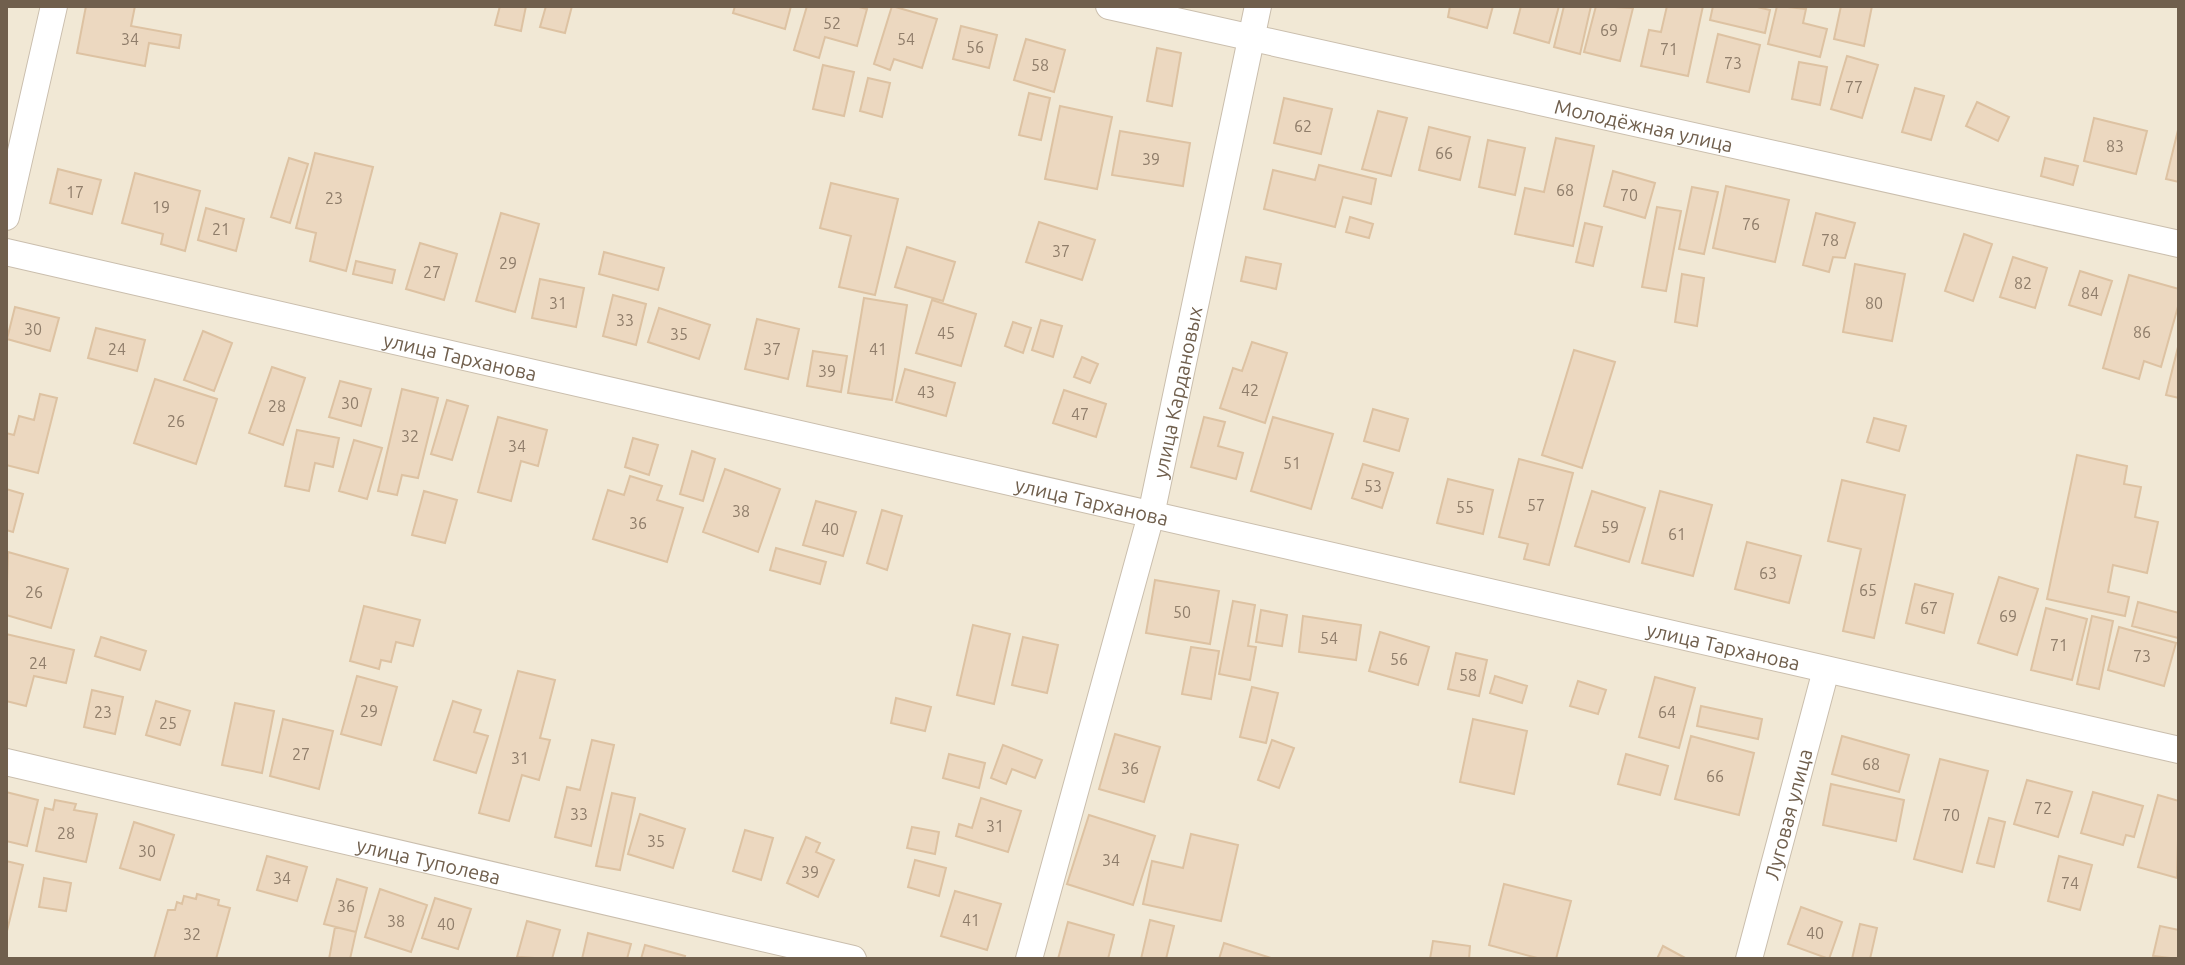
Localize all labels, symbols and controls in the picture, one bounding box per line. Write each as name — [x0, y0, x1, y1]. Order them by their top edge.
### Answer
house number: 52 — [823, 14, 841, 32]
house number: 69 — [1600, 21, 1618, 39]
house number: 34 — [121, 30, 139, 48]
house number: 54 — [897, 30, 915, 48]
house number: 56 — [966, 38, 984, 56]
house number: 71 — [1660, 40, 1678, 58]
house number: 73 — [1724, 54, 1742, 72]
house number: 58 — [1031, 56, 1049, 74]
house number: 77 — [1845, 78, 1863, 96]
street label: Молодёжная улица — [1553, 94, 1735, 156]
house number: 62 — [1294, 117, 1312, 135]
house number: 83 — [2106, 137, 2124, 155]
house number: 66 — [1435, 144, 1453, 162]
house number: 39 — [1142, 150, 1160, 168]
house number: 68 — [1556, 181, 1574, 199]
house number: 17 — [66, 183, 84, 201]
house number: 70 — [1620, 186, 1638, 204]
house number: 23 — [325, 189, 343, 207]
house number: 19 — [152, 198, 170, 216]
house number: 76 — [1742, 215, 1760, 233]
house number: 21 — [212, 220, 230, 238]
house number: 78 — [1821, 231, 1839, 249]
house number: 37 — [1052, 242, 1070, 260]
house number: 29 — [499, 254, 517, 272]
house number: 27 — [423, 263, 441, 281]
house number: 82 — [2014, 274, 2032, 292]
house number: 84 — [2081, 284, 2099, 302]
house number: 31 — [549, 294, 567, 312]
house number: 80 — [1865, 294, 1883, 312]
street label: улица Кардановых — [1148, 304, 1206, 480]
house number: 33 — [616, 311, 634, 329]
house number: 30 — [24, 320, 42, 338]
house number: 86 — [2133, 323, 2151, 341]
house number: 45 — [937, 324, 955, 342]
house number: 35 — [670, 325, 688, 343]
street label: улица Тарханова — [381, 327, 539, 385]
house number: 24 — [108, 340, 126, 358]
house number: 37 — [763, 340, 781, 358]
house number: 41 — [869, 340, 887, 358]
house number: 39 — [818, 362, 836, 380]
house number: 42 — [1241, 381, 1259, 399]
house number: 43 — [917, 383, 935, 401]
house number: 30 — [341, 394, 359, 412]
house number: 28 — [268, 397, 286, 415]
house number: 47 — [1071, 405, 1089, 423]
house number: 26 — [167, 412, 185, 430]
house number: 32 — [401, 427, 419, 445]
house number: 34 — [508, 437, 526, 455]
house number: 51 — [1283, 454, 1301, 472]
street label: улица Тарханова — [1013, 472, 1171, 530]
house number: 53 — [1364, 477, 1382, 495]
house number: 57 — [1527, 496, 1545, 514]
house number: 55 — [1456, 498, 1474, 516]
house number: 38 — [732, 502, 750, 520]
house number: 36 — [629, 514, 647, 532]
house number: 59 — [1601, 518, 1619, 536]
house number: 40 — [821, 520, 839, 538]
house number: 61 — [1668, 525, 1686, 543]
house number: 63 — [1759, 564, 1777, 582]
house number: 65 — [1859, 581, 1877, 599]
house number: 26 — [25, 583, 43, 601]
house number: 67 — [1920, 599, 1938, 617]
house number: 50 — [1173, 603, 1191, 621]
house number: 69 — [1999, 607, 2017, 625]
street label: улица Тарханова — [1645, 617, 1802, 674]
house number: 54 — [1320, 629, 1338, 647]
house number: 71 — [2050, 636, 2068, 654]
house number: 73 — [2133, 647, 2151, 665]
house number: 56 — [1390, 650, 1408, 668]
house number: 24 — [29, 654, 47, 672]
house number: 58 — [1459, 666, 1477, 684]
house number: 29 — [360, 702, 378, 720]
house number: 23 — [94, 703, 112, 721]
house number: 64 — [1658, 703, 1676, 721]
house number: 25 — [159, 714, 177, 732]
house number: 27 — [292, 745, 310, 763]
street label: Луговая улица — [1759, 746, 1816, 882]
house number: 31 — [511, 749, 529, 767]
house number: 68 — [1862, 755, 1880, 773]
house number: 36 — [1121, 759, 1139, 777]
house number: 66 — [1706, 767, 1724, 785]
house number: 72 — [2034, 799, 2052, 817]
house number: 33 — [570, 805, 588, 823]
house number: 70 — [1942, 806, 1960, 824]
house number: 31 — [986, 817, 1004, 835]
house number: 28 — [57, 824, 75, 842]
street label: улица Туполева — [354, 832, 503, 888]
house number: 35 — [647, 832, 665, 850]
house number: 30 — [138, 842, 156, 860]
house number: 34 — [1102, 851, 1120, 869]
house number: 39 — [801, 863, 819, 881]
house number: 34 — [273, 869, 291, 887]
house number: 74 — [2061, 874, 2079, 892]
house number: 36 — [337, 897, 355, 915]
house number: 41 — [962, 911, 980, 929]
house number: 38 — [387, 912, 405, 930]
house number: 40 — [437, 915, 455, 933]
house number: 40 — [1806, 924, 1824, 942]
house number: 32 — [183, 925, 201, 943]

